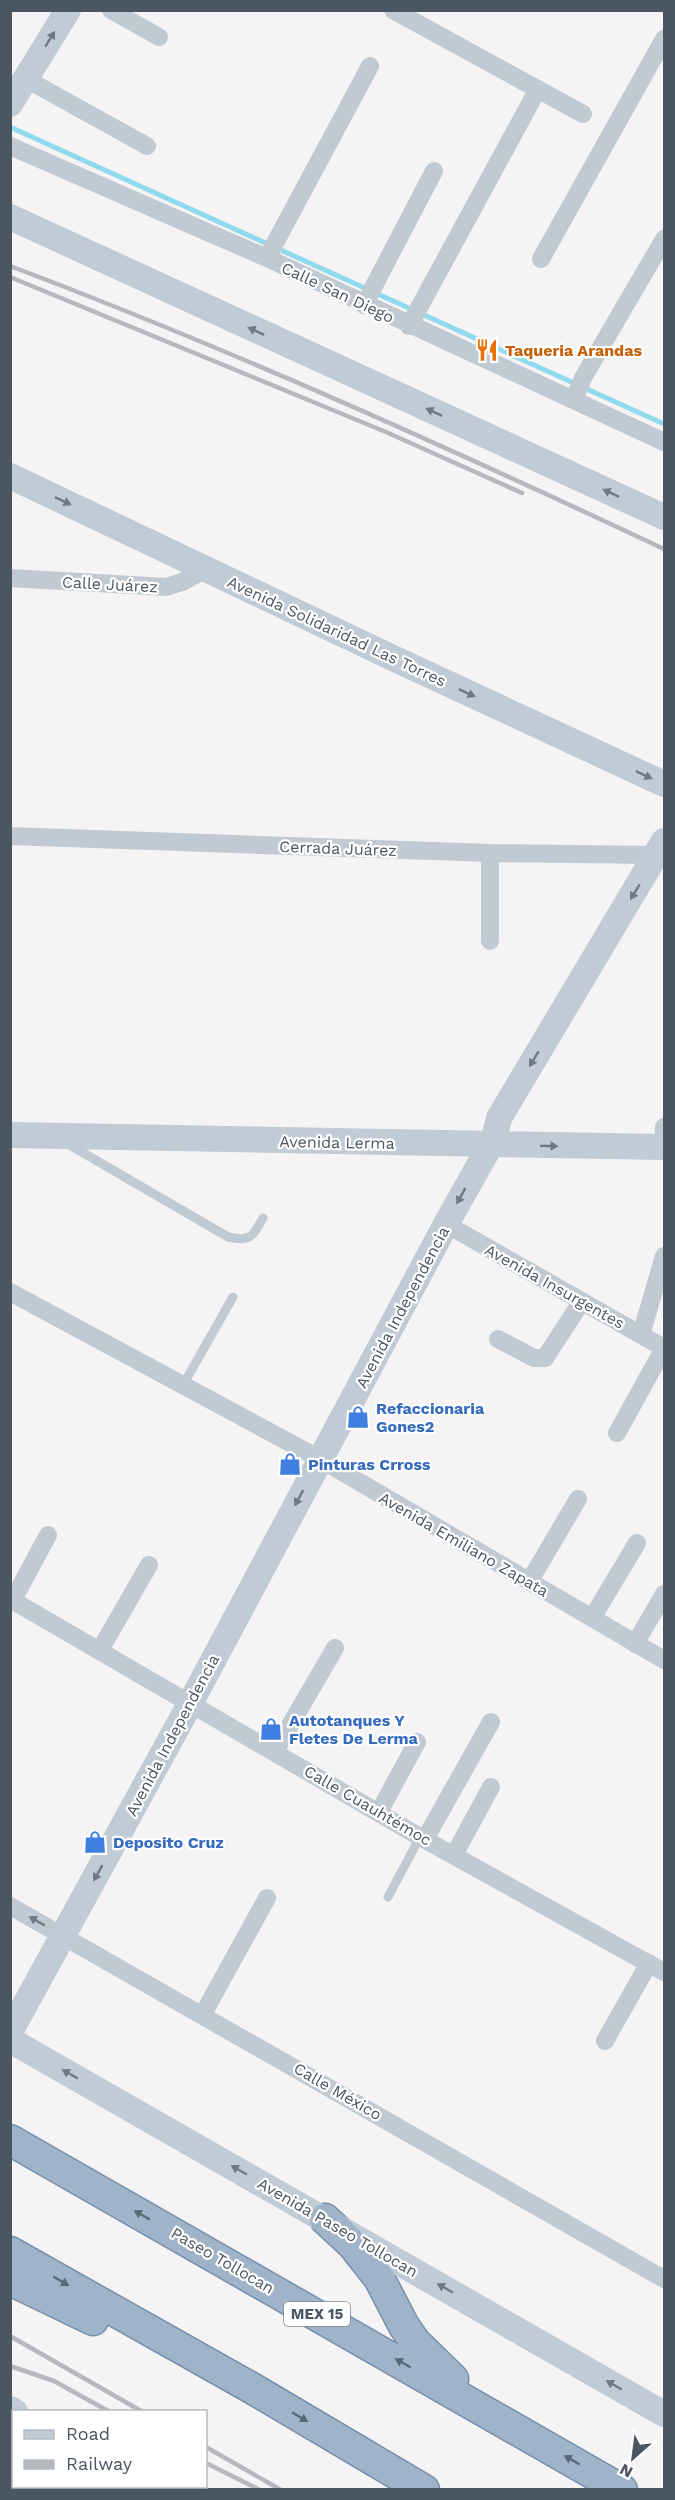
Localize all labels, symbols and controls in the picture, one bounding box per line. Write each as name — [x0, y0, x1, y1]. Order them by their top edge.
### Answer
one-way arrow — [45, 31, 56, 47]
street label: Calle San Diego — [278, 258, 397, 327]
one-way arrow — [247, 326, 265, 336]
restaurant icon: Taqueria Arandas — [474, 337, 500, 363]
place label: Taqueria Arandas — [505, 341, 642, 360]
one-way arrow — [424, 407, 442, 417]
one-way arrow — [602, 488, 620, 498]
one-way arrow — [55, 496, 72, 505]
street label: Calle Juárez — [62, 572, 158, 596]
street label: Avenida Solidaridad Las Torres — [224, 572, 449, 691]
one-way arrow — [459, 688, 476, 697]
one-way arrow — [636, 770, 653, 779]
street label: Cerrada Juárez — [279, 837, 397, 860]
one-way arrow — [630, 884, 641, 900]
one-way arrow — [529, 1051, 540, 1067]
street label: Avenida Lerma — [279, 1132, 395, 1153]
one-way arrow — [539, 1141, 558, 1151]
one-way arrow — [457, 1188, 467, 1205]
street label: Avenida Independencia — [352, 1223, 453, 1391]
street label: Avenida Insurgentes — [482, 1240, 628, 1333]
place label: Refaccionaria Gones2 — [376, 1399, 485, 1436]
shop icon: Refaccionaria Gones2 — [345, 1404, 371, 1430]
shop icon: Pinturas Crross — [277, 1451, 303, 1477]
place label: Pinturas Crross — [308, 1455, 431, 1474]
street label: Avenida Emiliano Zapata — [376, 1488, 552, 1601]
one-way arrow — [294, 1489, 304, 1506]
street label: Avenida Independencia — [122, 1651, 223, 1819]
place label: Autotanques Y Fletes De Lerma — [289, 1711, 419, 1748]
shop icon: Autotanques Y Fletes De Lerma — [258, 1716, 284, 1742]
street label: Calle Cuauhtémoc — [301, 1761, 435, 1850]
shop icon: Deposito Cruz — [82, 1829, 108, 1855]
place label: Deposito Cruz — [113, 1833, 224, 1852]
one-way arrow — [93, 1865, 103, 1882]
one-way arrow — [28, 1916, 45, 1926]
street label: Calle México — [290, 2059, 385, 2124]
one-way arrow — [61, 2069, 78, 2079]
one-way arrow — [230, 2165, 247, 2175]
street label: Avenida Paseo Tollocan — [254, 2174, 421, 2281]
one-way arrow — [134, 2209, 150, 2220]
street label: Paseo Tollocan — [168, 2223, 278, 2298]
one-way arrow — [53, 2275, 70, 2285]
one-way arrow — [436, 2283, 453, 2293]
road number: MEX 15 — [284, 2302, 350, 2326]
one-way arrow — [395, 2357, 411, 2368]
one-way arrow — [605, 2381, 622, 2391]
legend — [12, 2410, 207, 2488]
one-way arrow — [292, 2412, 309, 2422]
text: Road — [66, 2423, 110, 2444]
north arrow — [603, 2428, 663, 2488]
text: Railway — [66, 2453, 133, 2474]
one-way arrow — [563, 2455, 580, 2465]
text: N — [616, 2460, 636, 2482]

